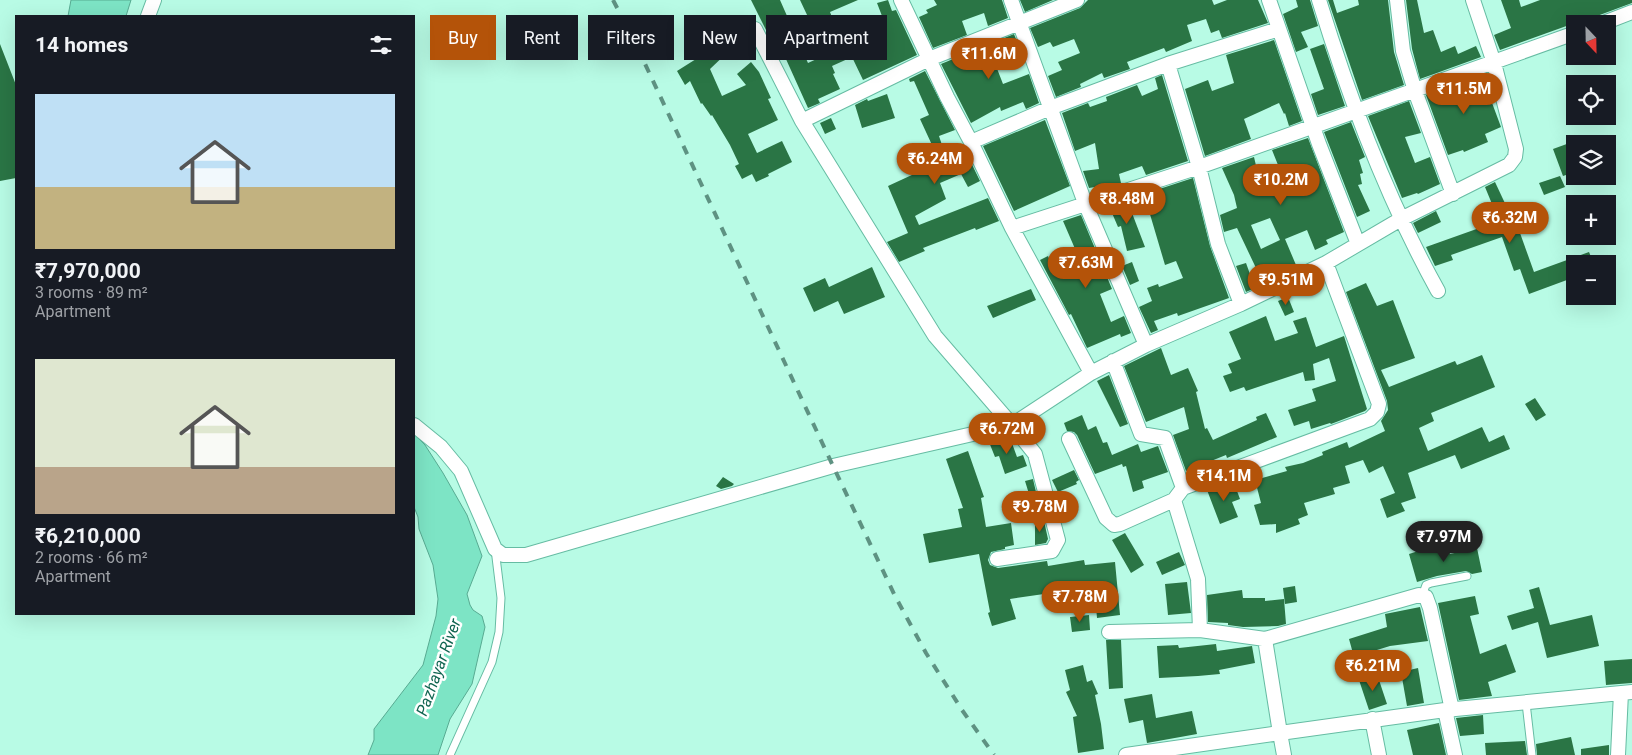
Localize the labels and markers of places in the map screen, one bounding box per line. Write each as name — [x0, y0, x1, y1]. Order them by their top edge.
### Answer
pin: ₹11.6M — [948, 38, 1030, 80]
pin: ₹11.5M — [1423, 72, 1505, 115]
pin: ₹6.24M — [894, 142, 976, 185]
pin: ₹10.2M — [1240, 164, 1322, 206]
pin: ₹8.48M — [1086, 182, 1168, 225]
pin: ₹6.32M — [1469, 202, 1551, 244]
pin: ₹7.63M — [1045, 246, 1127, 289]
pin: ₹9.51M — [1245, 264, 1327, 306]
pin: ₹6.72M — [966, 412, 1048, 455]
pin: ₹14.1M — [1183, 460, 1265, 502]
pin: ₹9.78M — [999, 490, 1081, 533]
pin: ₹7.97M — [1403, 520, 1485, 563]
pin: ₹7.78M — [1039, 580, 1121, 623]
pin: ₹6.21M — [1332, 650, 1414, 692]

